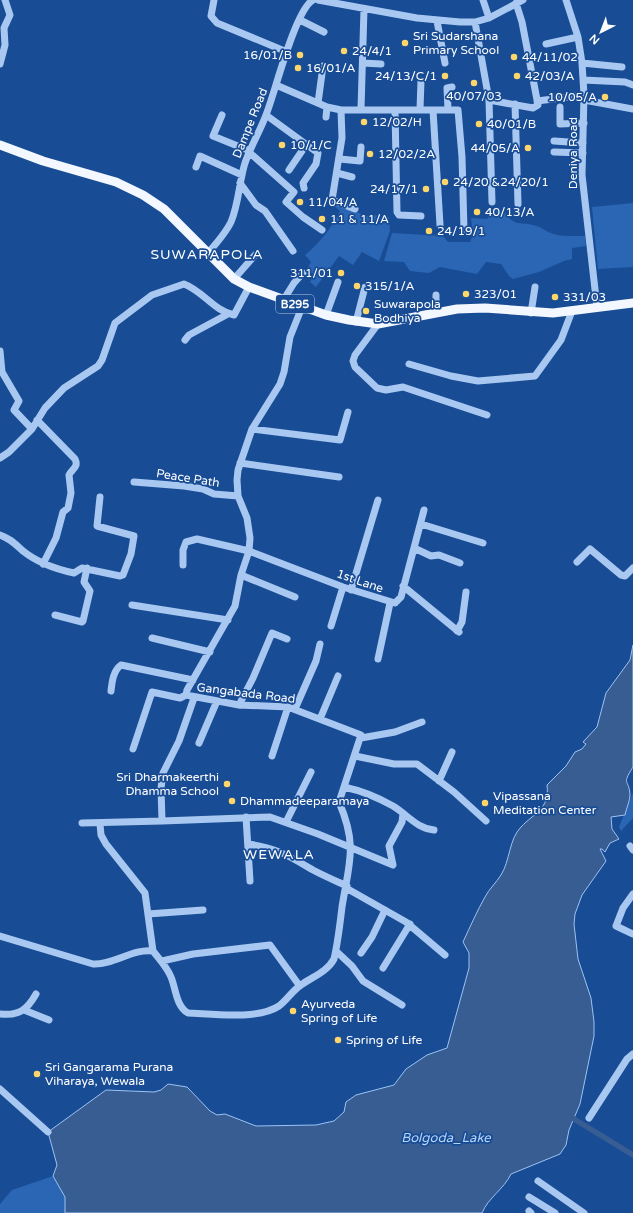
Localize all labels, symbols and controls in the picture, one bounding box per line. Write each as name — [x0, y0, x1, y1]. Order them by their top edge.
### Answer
north arrow — [581, 12, 621, 52]
place label: Sri Sudarshana Primary School — [413, 29, 499, 57]
text: N — [587, 31, 602, 47]
marker: Sri Sudarshana Primary School — [400, 38, 410, 48]
place label: 24/4/1 — [352, 44, 392, 58]
marker: 24/4/1 — [339, 46, 349, 56]
place label: 16/01/B — [243, 48, 292, 62]
marker: 16/01/B — [295, 50, 305, 60]
place label: 44/11/02 — [522, 50, 578, 64]
marker: 44/11/02 — [509, 52, 519, 62]
place label: 16/01/A — [306, 61, 355, 75]
marker: 16/01/A — [293, 63, 303, 73]
place label: 24/13/C/1 — [375, 69, 437, 83]
place label: 42/03/A — [525, 69, 574, 83]
marker: 24/13/C/1 — [440, 71, 450, 81]
marker: 42/03/A — [512, 71, 522, 81]
marker: 40/07/03 — [469, 78, 479, 88]
street label: Dampe Road — [230, 86, 270, 160]
place label: 40/07/03 — [446, 89, 502, 103]
place label: 10/05/A — [548, 90, 597, 104]
marker: 10/05/A — [600, 92, 610, 102]
place label: 12/02/H — [372, 115, 422, 129]
marker: 12/02/H — [359, 117, 369, 127]
place label: 40/01/B — [487, 117, 536, 131]
street label: Deniya Road — [566, 117, 580, 189]
marker: 40/01/B — [474, 119, 484, 129]
place label: 10/1/C — [290, 138, 332, 152]
marker: 10/1/C — [277, 140, 287, 150]
place label: 44/05/A — [471, 141, 520, 155]
marker: 44/05/A — [523, 143, 533, 153]
place label: 12/02/2A — [378, 147, 435, 161]
marker: 12/02/2A — [365, 149, 375, 159]
place label: 24/20 &24/20/1 — [453, 175, 549, 189]
marker: 24/20 &24/20/1 — [440, 177, 450, 187]
place label: 24/17/1 — [370, 182, 418, 196]
marker: 24/17/1 — [421, 184, 431, 194]
place label: 11/04/A — [308, 195, 357, 209]
marker: 11/04/A — [295, 197, 305, 207]
place label: 40/13/A — [485, 205, 534, 219]
marker: 40/13/A — [472, 207, 482, 217]
place label: 11 & 11/A — [330, 212, 389, 226]
marker: 11 & 11/A — [317, 214, 327, 224]
place label: 24/19/1 — [437, 224, 485, 238]
marker: 24/19/1 — [424, 226, 434, 236]
district label: SUWARAPOLA — [150, 246, 264, 263]
place label: 311/01 — [290, 266, 333, 280]
marker: 311/01 — [336, 268, 346, 278]
place label: 315/1/A — [365, 279, 414, 293]
marker: 315/1/A — [352, 281, 362, 291]
place label: 323/01 — [474, 287, 517, 301]
marker: 323/01 — [461, 289, 471, 299]
place label: 331/03 — [563, 290, 606, 304]
marker: 331/03 — [550, 292, 560, 302]
road number: B295 — [276, 295, 314, 313]
place label: Suwarapola Bodhiya — [374, 297, 441, 325]
marker: Suwarapola Bodhiya — [361, 306, 371, 316]
street label: Peace Path — [155, 466, 221, 490]
street label: 1st Lane — [335, 566, 385, 596]
street label: Gangabada Road — [196, 680, 296, 706]
place label: Sri Dharmakeerthi Dhamma School — [116, 770, 219, 798]
marker: Sri Dharmakeerthi Dhamma School — [222, 779, 232, 789]
place label: Vipassana Meditation Center — [493, 789, 597, 817]
place label: Dhammadeeparamaya — [240, 794, 369, 808]
marker: Dhammadeeparamaya — [227, 796, 237, 806]
marker: Vipassana Meditation Center — [480, 798, 490, 808]
district label: WEWALA — [243, 846, 315, 863]
place label: Ayurveda Spring of Life — [301, 997, 378, 1025]
marker: Ayurveda Spring of Life — [288, 1006, 298, 1016]
place label: Spring of Life — [346, 1033, 423, 1047]
marker: Spring of Life — [333, 1035, 343, 1045]
place label: Sri Gangarama Purana Viharaya, Wewala — [45, 1060, 173, 1088]
marker: Sri Gangarama Purana Viharaya, Wewala — [32, 1069, 42, 1079]
water label: Bolgoda_Lake — [401, 1130, 491, 1146]

